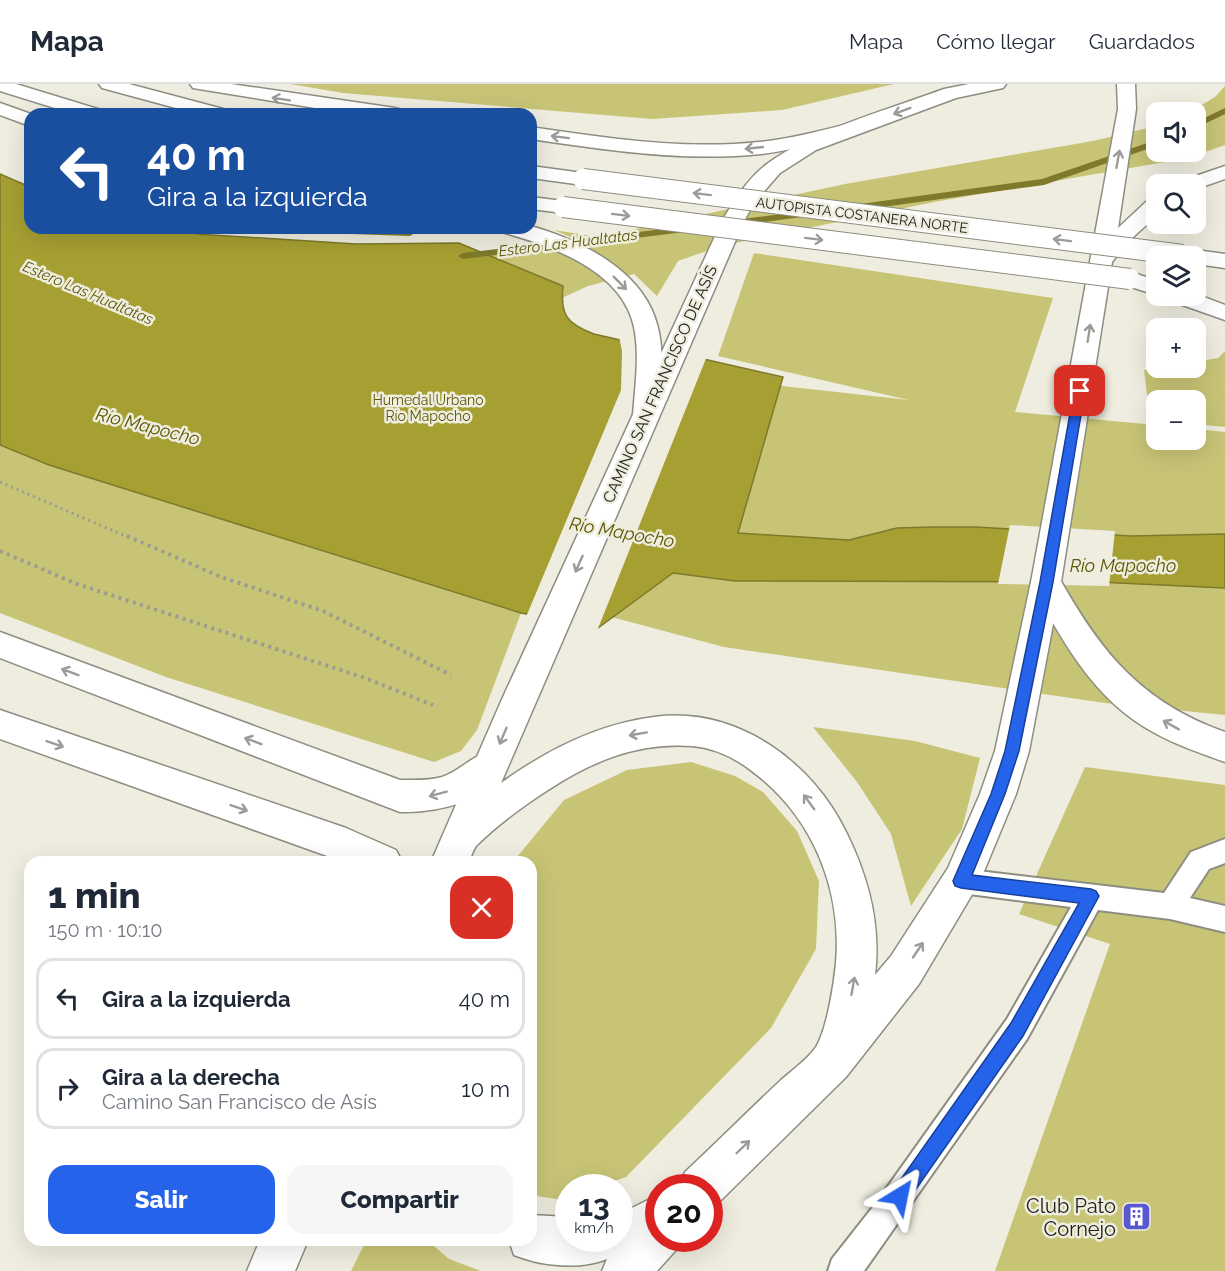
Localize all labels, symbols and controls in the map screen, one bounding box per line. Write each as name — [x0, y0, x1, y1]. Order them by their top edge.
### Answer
text: Mapa — [30, 25, 104, 58]
text: Mapa — [849, 29, 903, 54]
text: Cómo llegar — [936, 29, 1056, 54]
text: Guardados — [1089, 29, 1195, 54]
one-way arrow — [271, 93, 291, 104]
map controls — [1146, 102, 1206, 450]
button: sound — [1146, 102, 1206, 162]
one-way arrow — [893, 106, 912, 117]
text: 40 m — [147, 131, 246, 180]
one-way arrow — [551, 131, 571, 142]
icon: left — [48, 132, 126, 210]
one-way arrow — [745, 143, 765, 154]
one-way arrow — [1113, 150, 1124, 170]
button: search — [1146, 174, 1206, 234]
text: Gira a la izquierda — [147, 181, 368, 212]
one-way arrow — [693, 189, 713, 200]
street label: AUTOPISTA COSTANERA NORTE — [755, 194, 969, 236]
one-way arrow — [611, 210, 630, 221]
water label: Estero Las Hualtatas — [498, 226, 638, 260]
one-way arrow — [804, 234, 824, 245]
one-way arrow — [1053, 234, 1073, 245]
button: layers — [1146, 246, 1206, 306]
water label: Estero Las Hualtatas — [20, 257, 156, 329]
street label: CAMINO SAN FRANCISCO DE ASÍS — [598, 262, 721, 506]
one-way arrow — [612, 276, 627, 291]
button: + — [1146, 318, 1206, 378]
one-way arrow — [1084, 324, 1095, 344]
pin — [1054, 365, 1105, 416]
icon: arrive — [1063, 374, 1096, 407]
button: − — [1146, 390, 1206, 450]
park label: Humedal Urbano Río Mapocho — [372, 392, 484, 424]
water label: Río Mapocho — [94, 403, 202, 449]
water label: Río Mapocho — [568, 512, 676, 552]
one-way arrow — [573, 554, 584, 573]
water label: Río Mapocho — [1070, 555, 1176, 576]
one-way arrow — [62, 666, 80, 677]
one-way arrow — [1163, 719, 1180, 731]
one-way arrow — [497, 726, 508, 744]
one-way arrow — [629, 729, 649, 740]
one-way arrow — [244, 735, 263, 746]
one-way arrow — [45, 739, 64, 750]
one-way arrow — [429, 789, 448, 801]
one-way arrow — [803, 794, 815, 810]
one-way arrow — [229, 803, 248, 814]
text: 1 min — [48, 874, 140, 916]
button: close — [450, 876, 513, 939]
text: 150 m · 10:10 — [48, 918, 163, 942]
one-way arrow — [912, 942, 924, 958]
one-way arrow — [848, 977, 859, 996]
icon: left — [51, 982, 84, 1015]
text: Gira a la izquierda — [102, 986, 291, 1012]
text: 40 m — [459, 986, 510, 1012]
text: Gira a la derecha — [102, 1064, 280, 1090]
icon: right — [51, 1072, 84, 1105]
text: 10 m — [461, 1076, 510, 1102]
text: Camino San Francisco de Asís — [102, 1090, 377, 1114]
one-way arrow — [736, 1140, 751, 1155]
position arrow — [868, 1164, 932, 1228]
button: Salir — [48, 1165, 275, 1234]
button: Compartir — [287, 1165, 513, 1234]
speed limit sign: 20 — [645, 1174, 723, 1252]
text: 13 — [578, 1188, 610, 1223]
place label: Club Pato Cornejo — [1026, 1194, 1116, 1241]
building icon: Club Pato Cornejo — [1121, 1201, 1153, 1233]
text: km/h — [574, 1219, 614, 1237]

